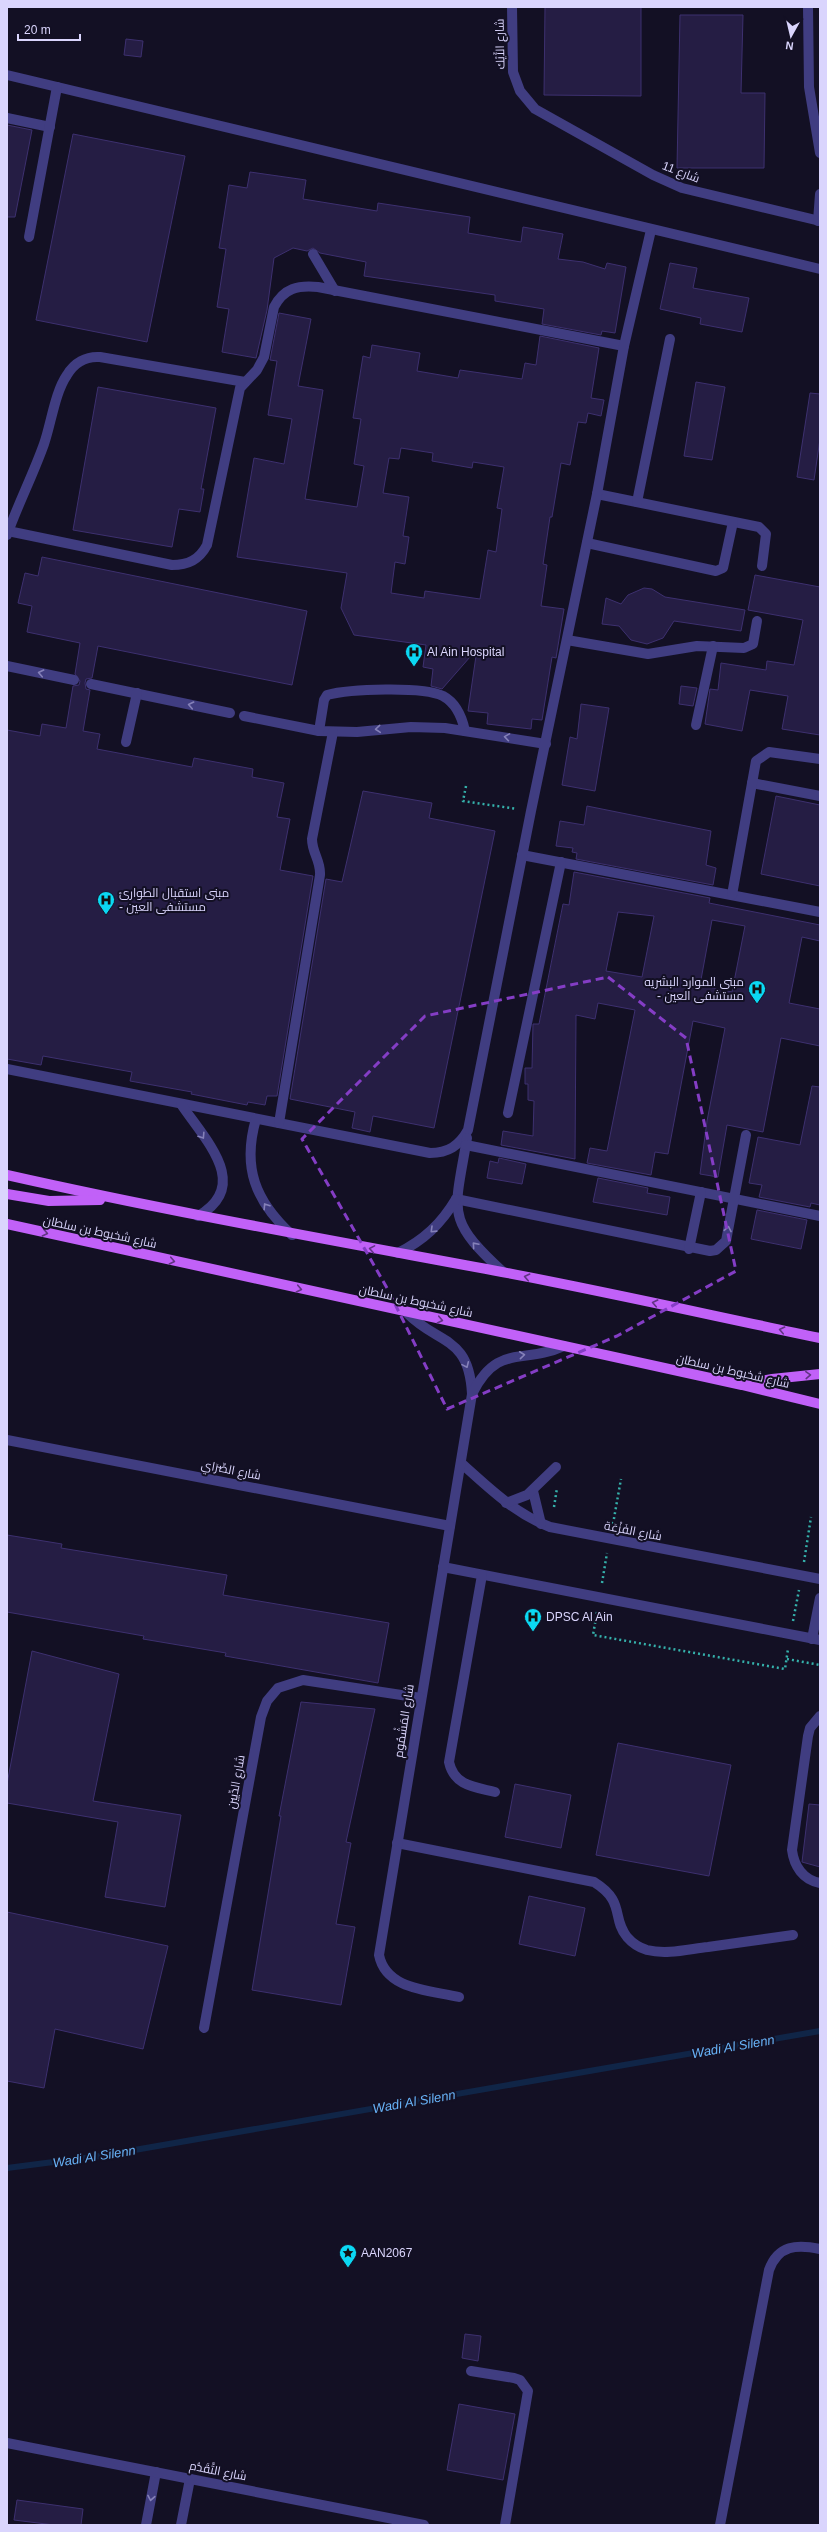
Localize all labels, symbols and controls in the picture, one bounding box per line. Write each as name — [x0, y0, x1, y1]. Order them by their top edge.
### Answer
scale bar — [18, 16, 80, 42]
north arrow — [771, 16, 811, 56]
street label: شارع الأَيْك — [493, 19, 508, 69]
text: 20 m — [24, 23, 51, 37]
text: N — [785, 39, 794, 52]
street label: شارع 11 — [660, 158, 702, 186]
hospital icon: Al Ain Hospital — [404, 642, 424, 667]
place label: Al Ain Hospital — [427, 645, 504, 659]
one-way arrow — [37, 669, 44, 677]
one-way arrow — [188, 701, 195, 709]
one-way arrow — [375, 724, 381, 733]
one-way arrow — [504, 734, 510, 742]
place label: مبنى استقبال الطوارئ - مستشفى العين — [119, 886, 229, 914]
hospital icon: مبنى استقبال الطوارئ - مستشفى العين — [96, 890, 116, 915]
place label: مبنى الموارد البشريه - مستشفى العين — [644, 975, 744, 1003]
hospital icon: مبنى الموارد البشريه - مستشفى العين — [747, 979, 767, 1004]
one-way arrow — [198, 1132, 205, 1139]
one-way arrow — [263, 1203, 271, 1210]
street label: شارع شخبوط بن سلطان — [42, 1213, 158, 1252]
one-way arrow — [430, 1225, 438, 1233]
one-way arrow — [724, 1226, 732, 1232]
one-way arrow — [42, 1228, 48, 1236]
one-way arrow — [473, 1243, 480, 1250]
one-way arrow — [369, 1245, 375, 1253]
one-way arrow — [169, 1256, 175, 1264]
one-way arrow — [524, 1274, 530, 1282]
street label: شارع شخبوط بن سلطان — [358, 1282, 474, 1321]
one-way arrow — [296, 1284, 302, 1292]
one-way arrow — [651, 1300, 658, 1308]
one-way arrow — [436, 1315, 443, 1323]
one-way arrow — [779, 1326, 785, 1334]
one-way arrow — [519, 1351, 525, 1360]
street label: شارع شخبوط بن سلطان — [675, 1351, 791, 1392]
one-way arrow — [461, 1360, 469, 1368]
one-way arrow — [805, 1371, 811, 1379]
street label: شارع الصِّرَاي — [199, 1457, 262, 1486]
street label: شارع الفَزْعَة — [603, 1518, 663, 1544]
hospital icon: DPSC Al Ain — [523, 1607, 543, 1632]
place label: DPSC Al Ain — [546, 1610, 613, 1624]
street label: شارع المَشْمُوم — [389, 1683, 418, 1759]
street label: شارع الدِّيين — [224, 1754, 249, 1810]
water label: Wadi Al Silenn — [691, 2032, 776, 2061]
water label: Wadi Al Silenn — [372, 2087, 457, 2116]
water label: Wadi Al Silenn — [52, 2143, 137, 2170]
place icon: AAN2067 — [338, 2243, 358, 2268]
place label: AAN2067 — [361, 2246, 413, 2260]
street label: شارع التَّقَدُّم — [188, 2457, 248, 2484]
one-way arrow — [147, 2495, 156, 2502]

